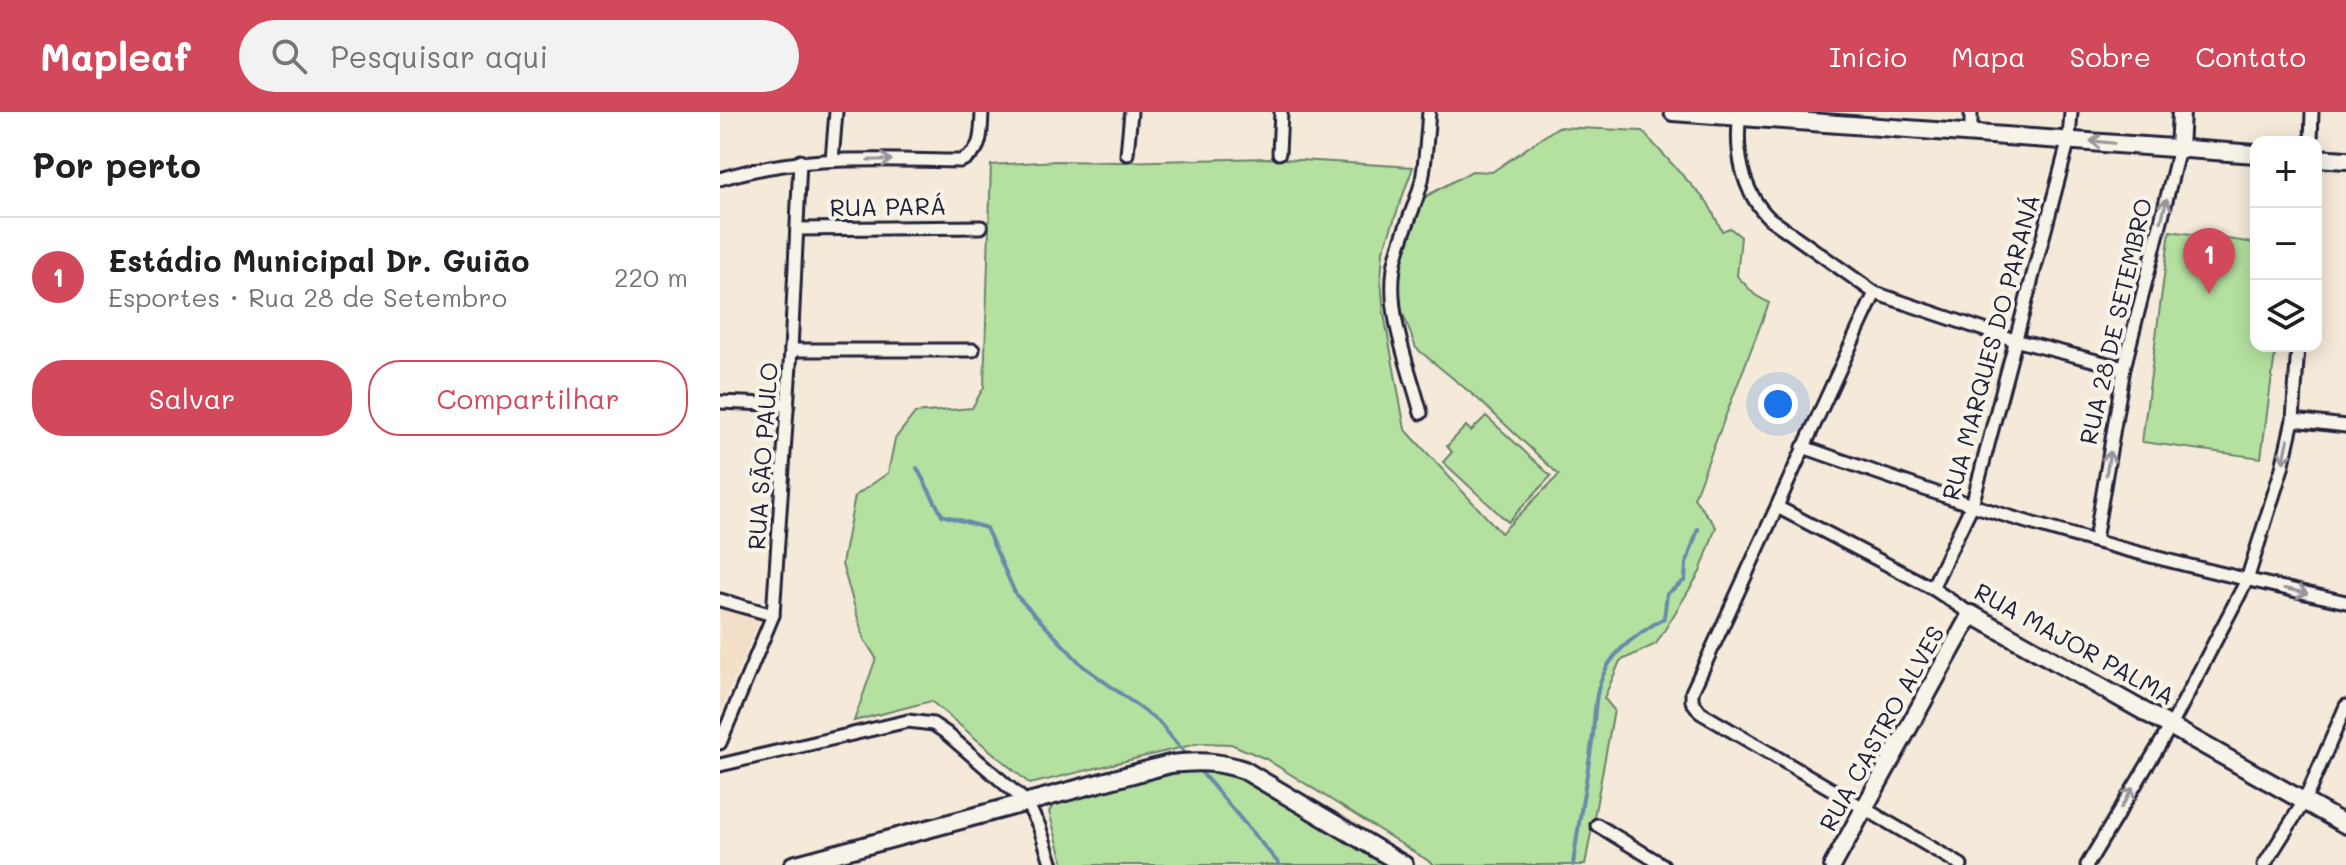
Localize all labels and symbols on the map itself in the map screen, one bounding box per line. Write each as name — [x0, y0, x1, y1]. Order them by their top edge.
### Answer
one-way arrow — [2089, 134, 2115, 149]
one-way arrow — [866, 152, 893, 168]
street label: RUA PARÁ — [829, 189, 947, 223]
street label: RUA MARQUES DO PARANÁ — [1934, 191, 2046, 503]
street label: RUA 28 DE SETEMBRO — [2072, 195, 2158, 447]
one-way arrow — [2157, 197, 2172, 223]
pin: 1 — [2183, 228, 2235, 294]
street label: RUA SÃO PAULO — [740, 361, 784, 551]
your location — [1758, 384, 1798, 424]
one-way arrow — [2278, 438, 2293, 463]
one-way arrow — [2101, 451, 2116, 477]
street label: RUA MAJOR PALMA — [1969, 575, 2181, 711]
one-way arrow — [2283, 584, 2309, 599]
street label: RUA CASTRO ALVES — [1812, 620, 1950, 836]
one-way arrow — [2119, 787, 2135, 810]

